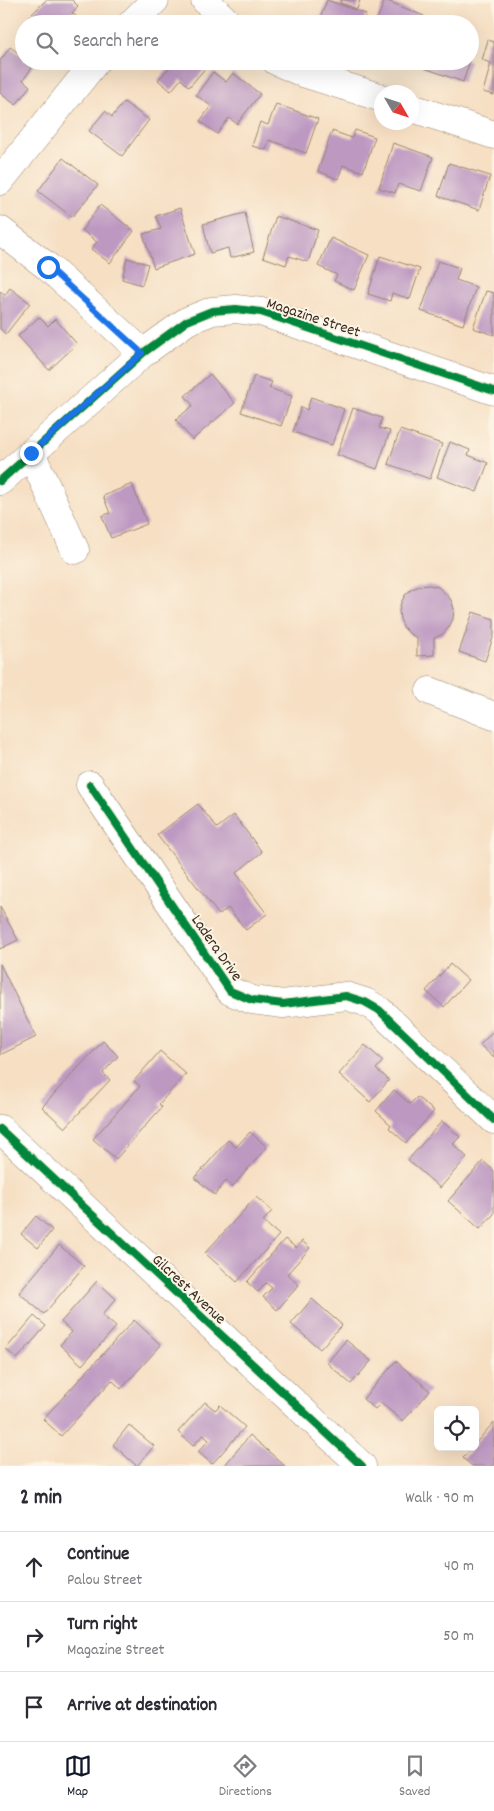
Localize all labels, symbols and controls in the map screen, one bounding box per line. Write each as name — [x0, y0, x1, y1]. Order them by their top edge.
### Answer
search box — [15, 15, 479, 70]
icon: search — [33, 29, 61, 57]
text: Search here — [73, 29, 159, 56]
north arrow — [374, 85, 419, 130]
route start — [37, 256, 60, 279]
street label: Magazine Street — [263, 292, 363, 344]
route end — [20, 442, 43, 465]
street label: Ladera Drive — [185, 910, 247, 986]
street label: Gilcrest Avenue — [146, 1249, 231, 1330]
map controls — [434, 1406, 479, 1451]
button: locate — [434, 1406, 479, 1451]
text: 2 min — [20, 1484, 62, 1514]
text: Walk · 90 m — [405, 1487, 474, 1510]
text: Continue — [67, 1542, 129, 1569]
icon: ahead — [20, 1553, 48, 1581]
text: 40 m — [444, 1555, 474, 1578]
text: Palou Street — [67, 1569, 142, 1592]
text: Turn right — [67, 1612, 138, 1639]
icon: right — [20, 1623, 48, 1651]
text: 50 m — [443, 1625, 474, 1648]
text: Magazine Street — [67, 1639, 164, 1662]
icon: arrive — [20, 1693, 48, 1721]
text: Arrive at destination — [67, 1693, 217, 1720]
tab: Map — [64, 1752, 92, 1802]
tab: Directions — [219, 1752, 272, 1802]
tab: Saved — [399, 1752, 430, 1802]

